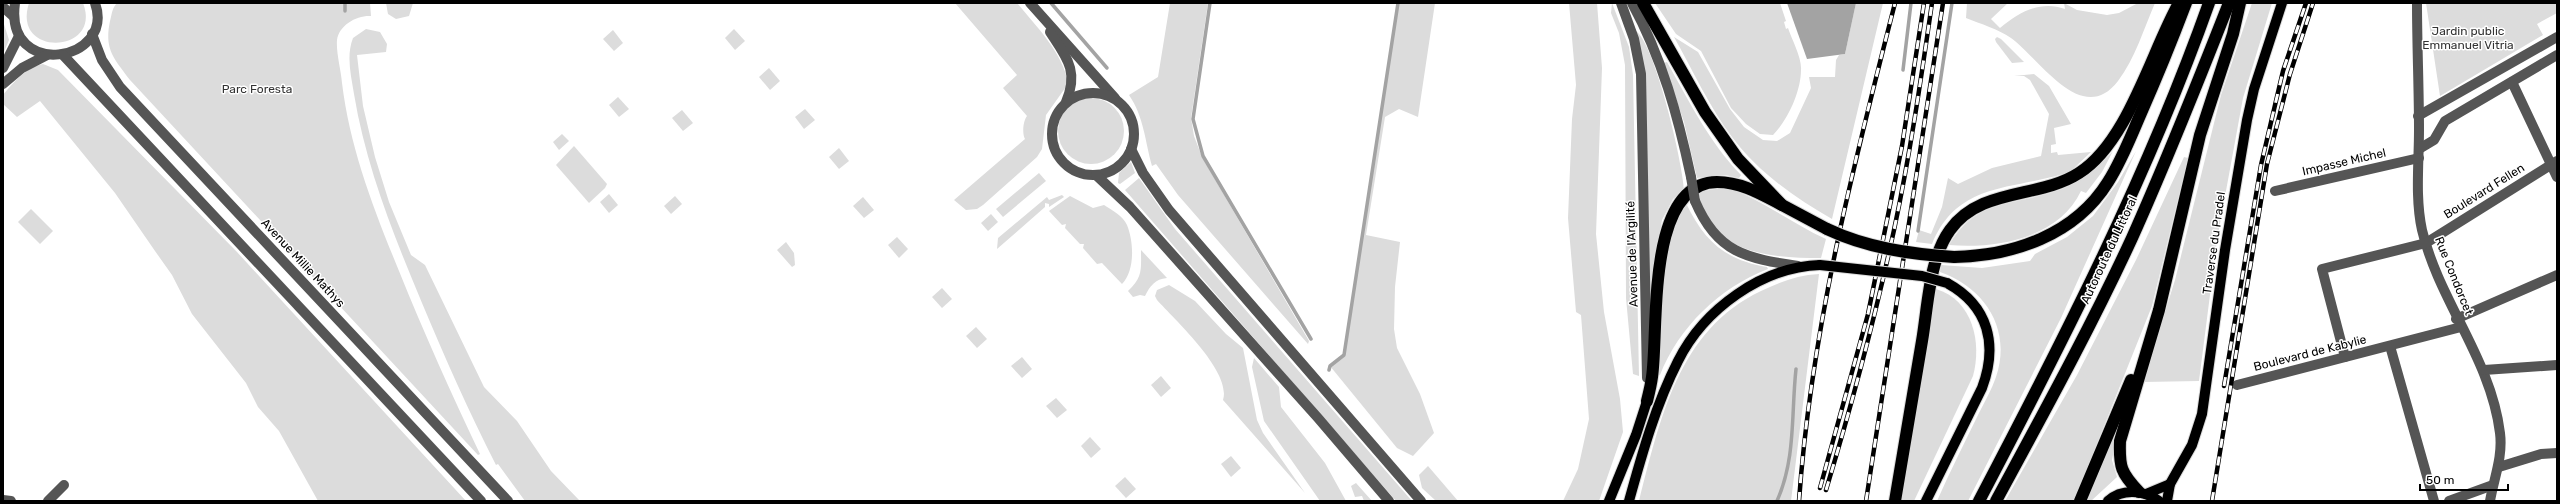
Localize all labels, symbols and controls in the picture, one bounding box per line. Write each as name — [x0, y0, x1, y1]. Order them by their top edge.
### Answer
park label: Jardin public Emmanuel Vitria — [2422, 24, 2514, 52]
park label: Parc Foresta — [222, 82, 292, 96]
street label: Impasse Michel — [2301, 146, 2387, 178]
street label: Boulevard Fellen — [2441, 161, 2527, 221]
street label: Traverse du Pradel — [2200, 191, 2228, 295]
street label: Autoroute du Littoral — [2078, 194, 2140, 306]
street label: Avenue de l'Argilité — [1623, 200, 1641, 307]
street label: Avenue Millie Mathys — [258, 216, 348, 310]
street label: Rue Condorcet — [2432, 235, 2476, 318]
street label: Boulevard de Kabylie — [2252, 332, 2368, 374]
scale bar — [2420, 466, 2508, 492]
text: 50 m — [2426, 473, 2454, 487]

